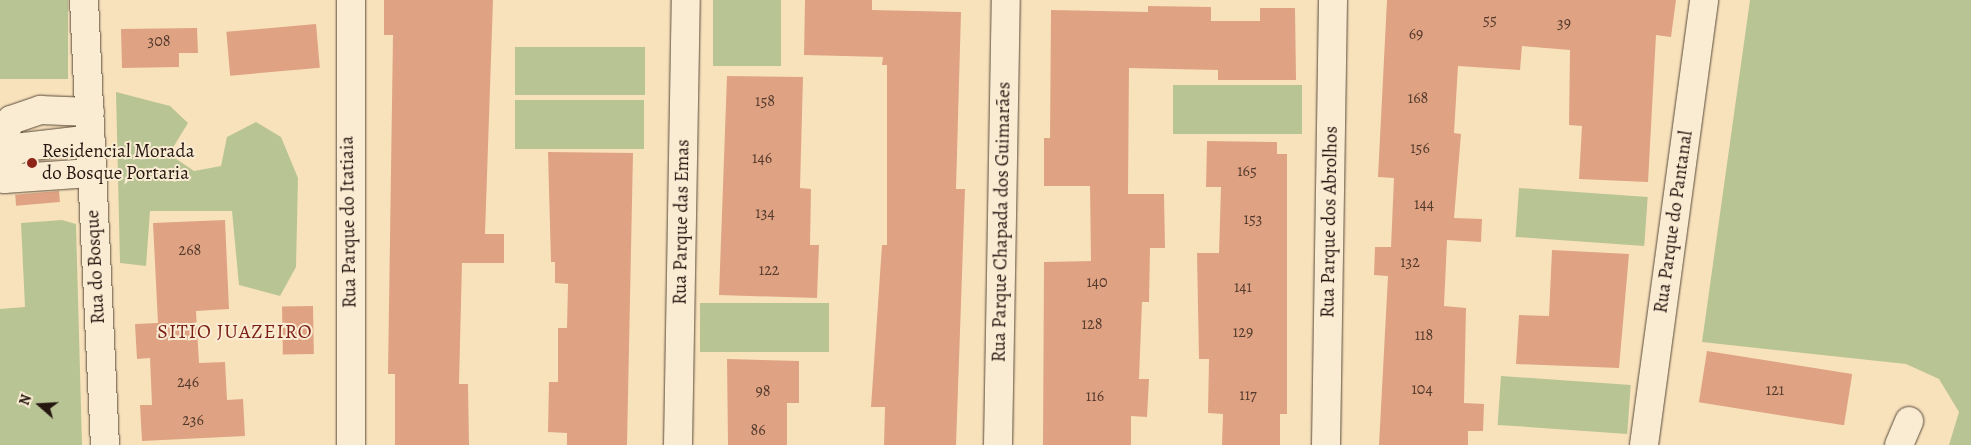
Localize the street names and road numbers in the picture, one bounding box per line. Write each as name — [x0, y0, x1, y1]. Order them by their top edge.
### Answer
street label: Rua Parque Chapada dos Guimarães — [988, 81, 1016, 363]
street label: Rua Parque dos Abrolhos — [1317, 126, 1343, 318]
street label: Rua Parque do Pantanal — [1650, 129, 1698, 315]
street label: Rua Parque do Itatiaia — [336, 136, 362, 308]
street label: Rua Parque das Emas — [669, 139, 695, 305]
street label: Rua do Bosque — [82, 209, 110, 325]

